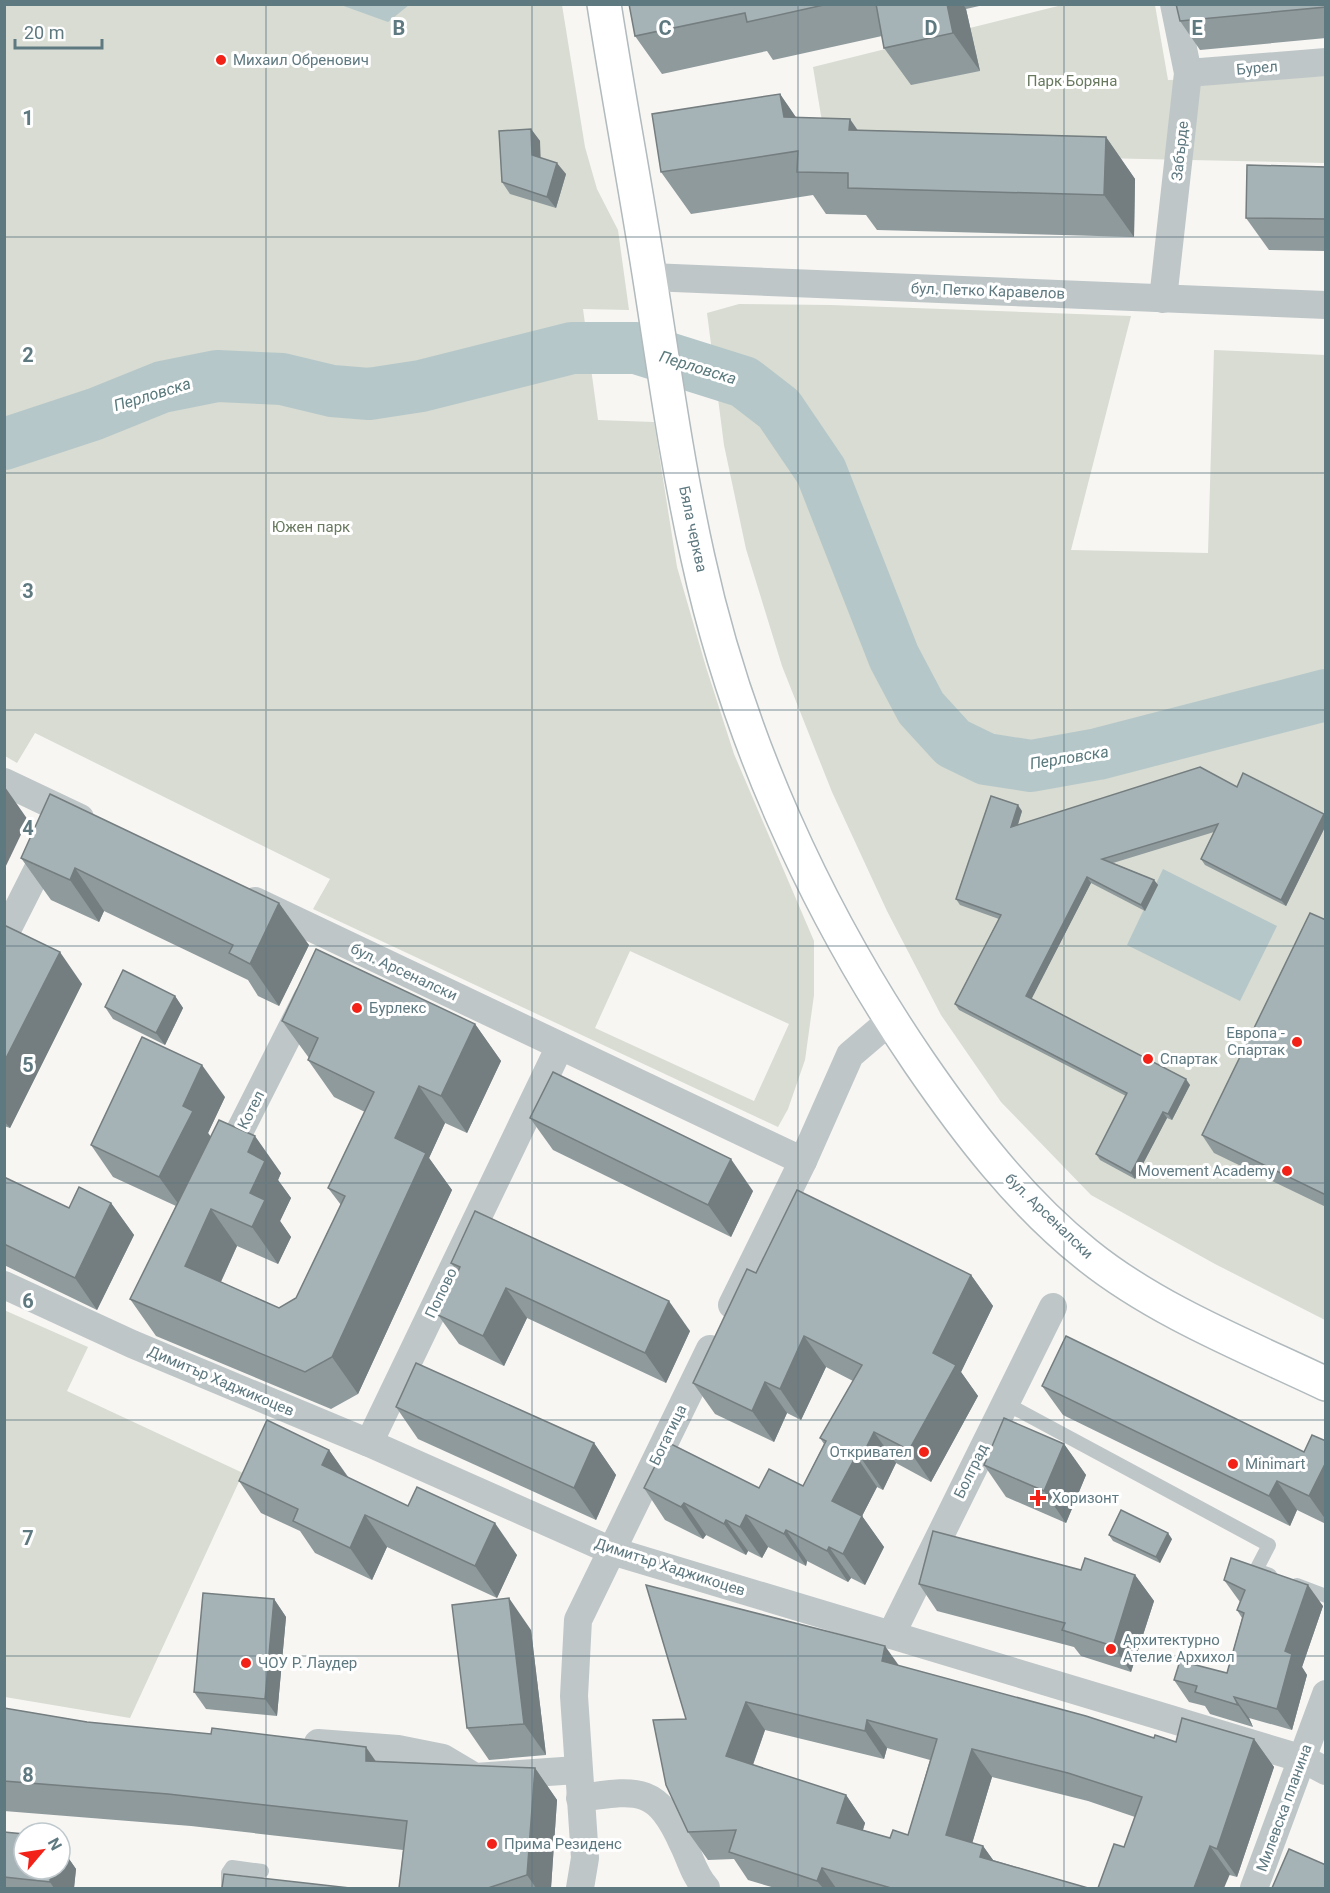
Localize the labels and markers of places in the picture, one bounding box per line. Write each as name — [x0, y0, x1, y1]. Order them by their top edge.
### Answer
place label: Михаил Обренович — [233, 51, 369, 69]
marker: Михаил Обренович — [214, 53, 228, 67]
place label: Бурлекс — [369, 999, 426, 1017]
marker: Бурлекс — [350, 1001, 364, 1015]
place label: Европа - Спартак — [1226, 1024, 1285, 1059]
marker: Европа - Спартак — [1290, 1035, 1304, 1049]
place label: Спартак — [1160, 1050, 1218, 1068]
marker: Спартак — [1141, 1052, 1155, 1066]
place label: Movement Academy — [1138, 1162, 1275, 1180]
marker: Movement Academy — [1280, 1164, 1294, 1178]
place label: Откривател — [829, 1443, 912, 1461]
marker: Откривател — [917, 1445, 931, 1459]
place label: Minimart — [1245, 1455, 1305, 1473]
marker: Minimart — [1226, 1457, 1240, 1471]
marker: Хоризонт — [1029, 1489, 1047, 1507]
place label: Хоризонт — [1052, 1489, 1119, 1507]
place label: Архитектурно Ателие Архихол — [1123, 1631, 1235, 1666]
marker: Архитектурно Ателие Архихол — [1104, 1642, 1118, 1656]
place label: ЧОУ Р. Лаудер — [258, 1654, 357, 1672]
marker: ЧОУ Р. Лаудер — [239, 1656, 253, 1670]
place label: Прима Резиденс — [504, 1835, 622, 1853]
marker: Прима Резиденс — [485, 1837, 499, 1851]

